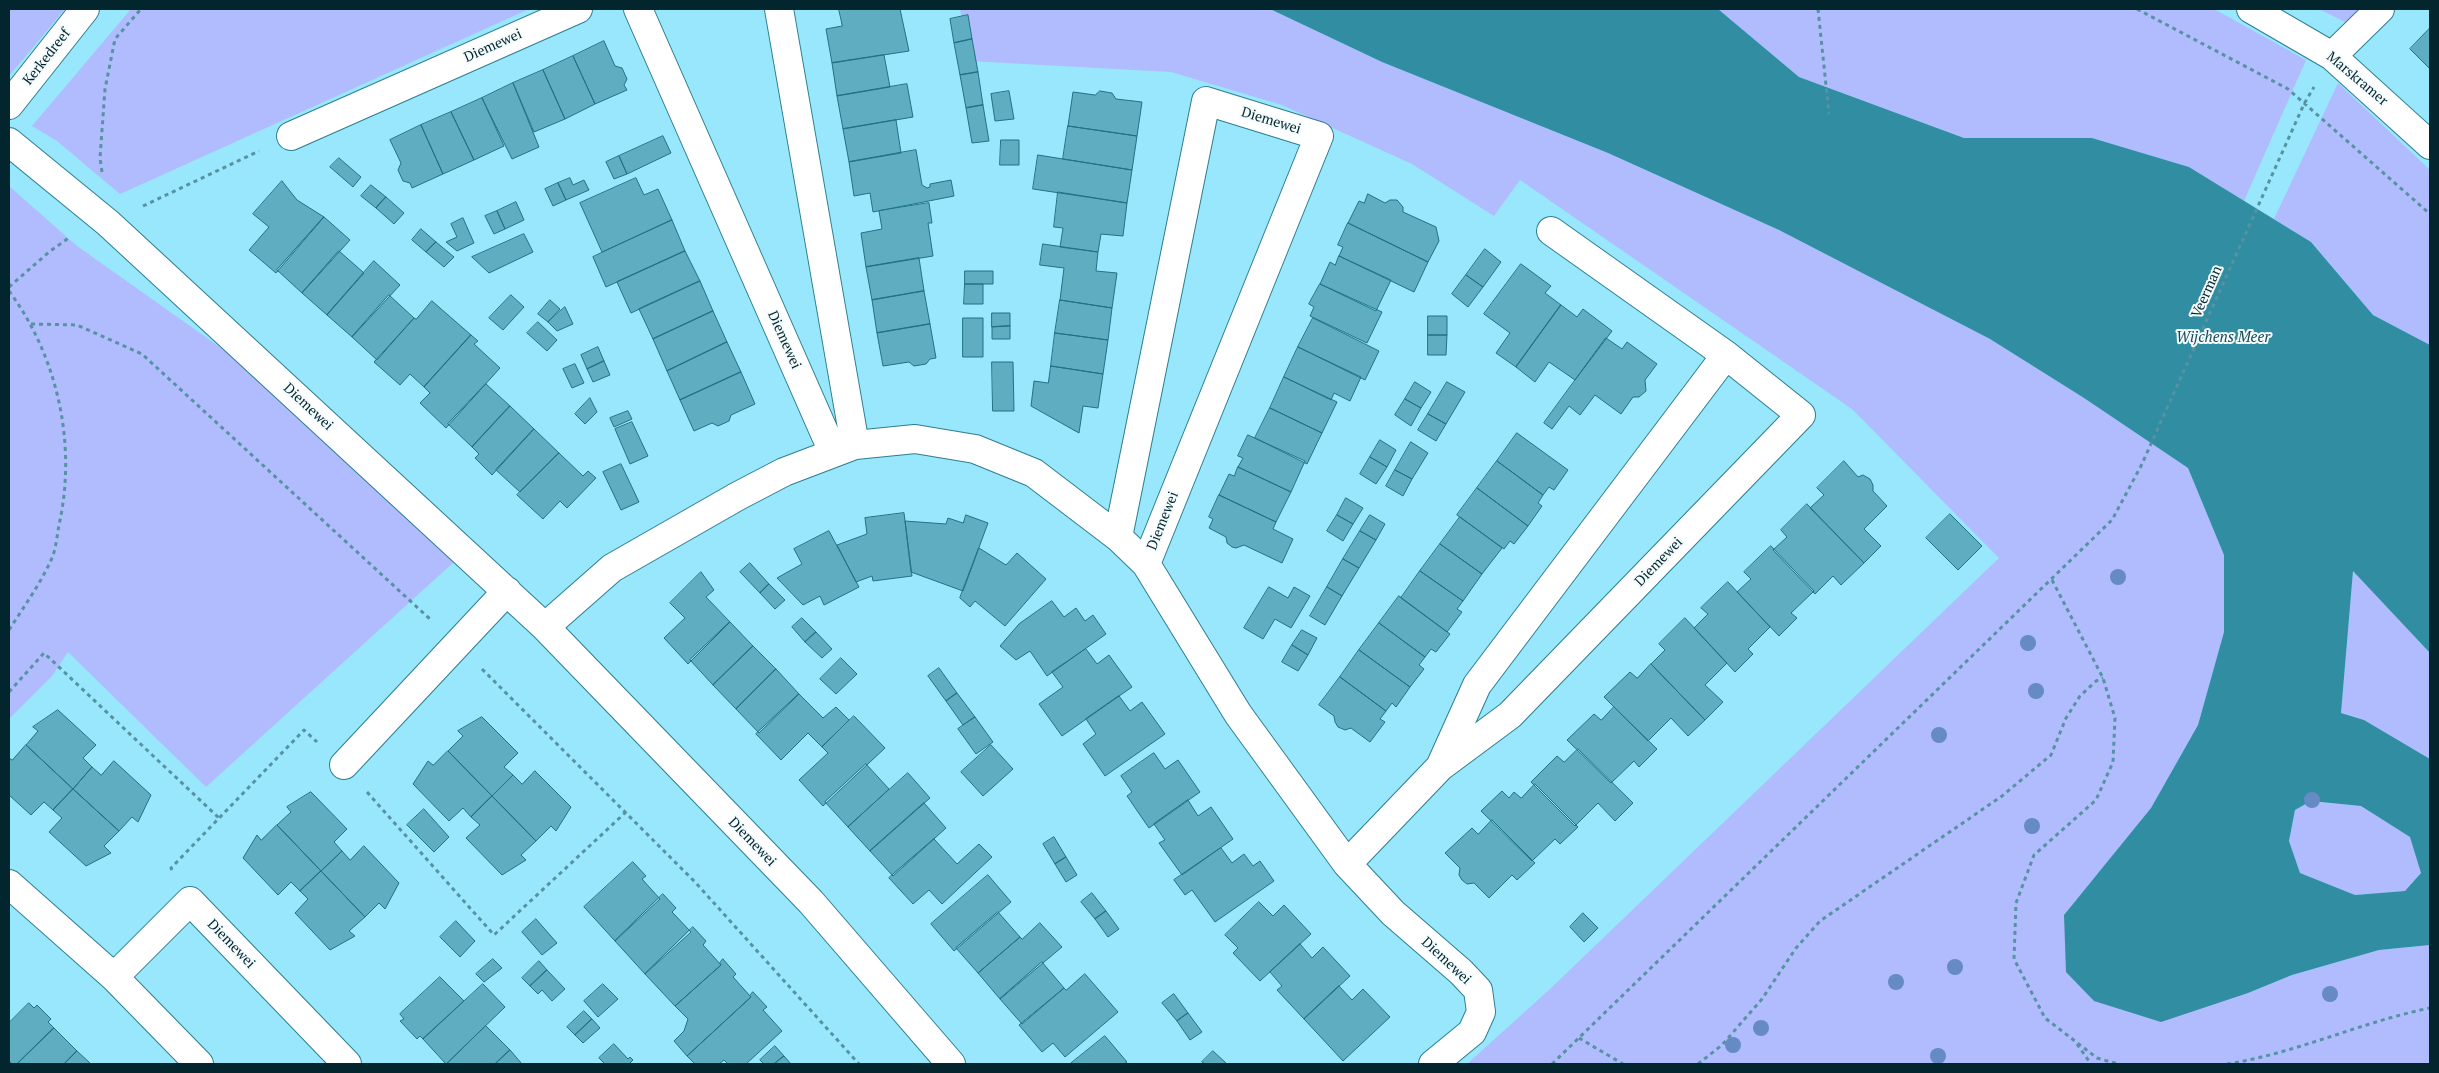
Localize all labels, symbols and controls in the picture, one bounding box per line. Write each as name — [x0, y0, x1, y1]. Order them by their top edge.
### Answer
street label: Kerkedreef — [20, 25, 74, 89]
street label: Diemewei — [461, 26, 525, 66]
street label: Marskramer — [2323, 49, 2391, 109]
street label: Diemewei — [1239, 104, 1303, 138]
street label: Veerman — [2188, 263, 2226, 321]
street label: Diemewei — [764, 308, 804, 372]
water label: Wijchens Meer — [2176, 329, 2270, 347]
street label: Diemewei — [280, 380, 336, 434]
street label: Diemewei — [1144, 489, 1182, 553]
street label: Diemewei — [1632, 534, 1686, 590]
street label: Diemewei — [725, 814, 779, 870]
street label: Diemewei — [204, 916, 258, 972]
street label: Diemewei — [1418, 934, 1474, 988]

